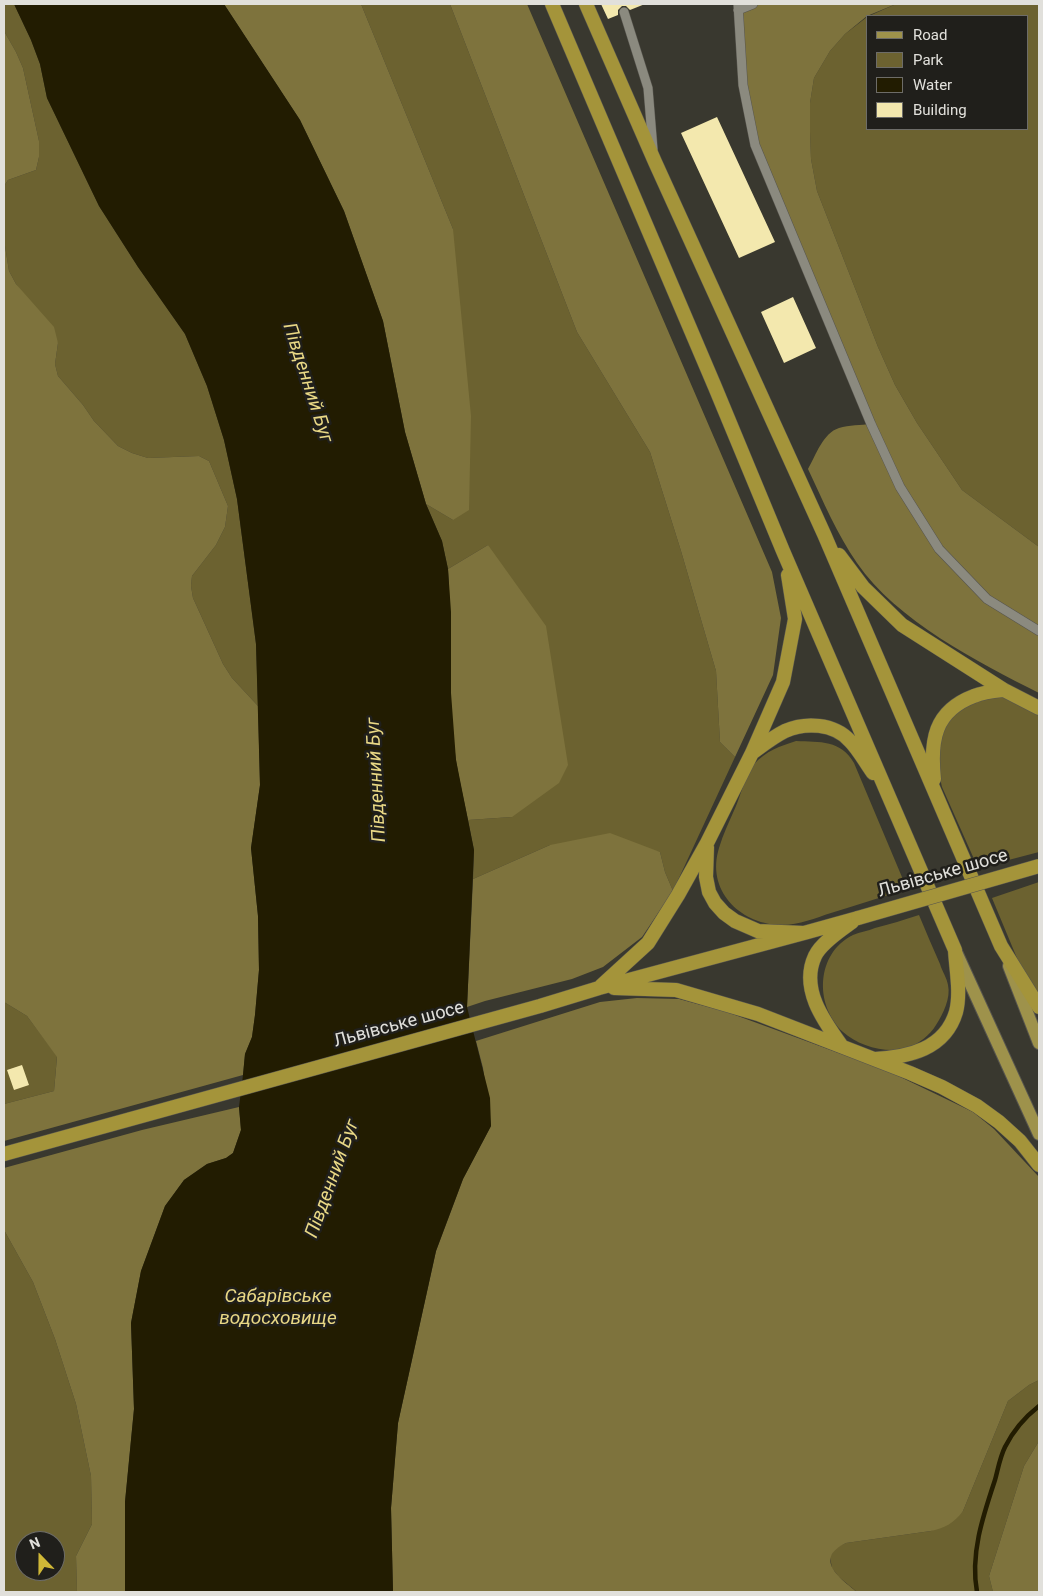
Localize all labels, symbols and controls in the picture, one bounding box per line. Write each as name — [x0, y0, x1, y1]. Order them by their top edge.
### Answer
legend — [866, 15, 1028, 130]
text: Road — [913, 26, 947, 44]
text: Park — [913, 51, 943, 69]
text: Water — [913, 76, 952, 94]
text: Building — [913, 101, 967, 119]
water label: Південний Буг — [277, 320, 337, 446]
water label: Південний Буг — [362, 717, 392, 843]
street label: Львівське шосе — [876, 845, 1010, 903]
street label: Львівське шосе — [331, 997, 467, 1053]
water label: Південний Буг — [301, 1117, 365, 1241]
water label: Сабарівське водосховище — [219, 1286, 337, 1330]
north arrow — [15, 1531, 65, 1581]
text: N — [27, 1534, 42, 1552]

